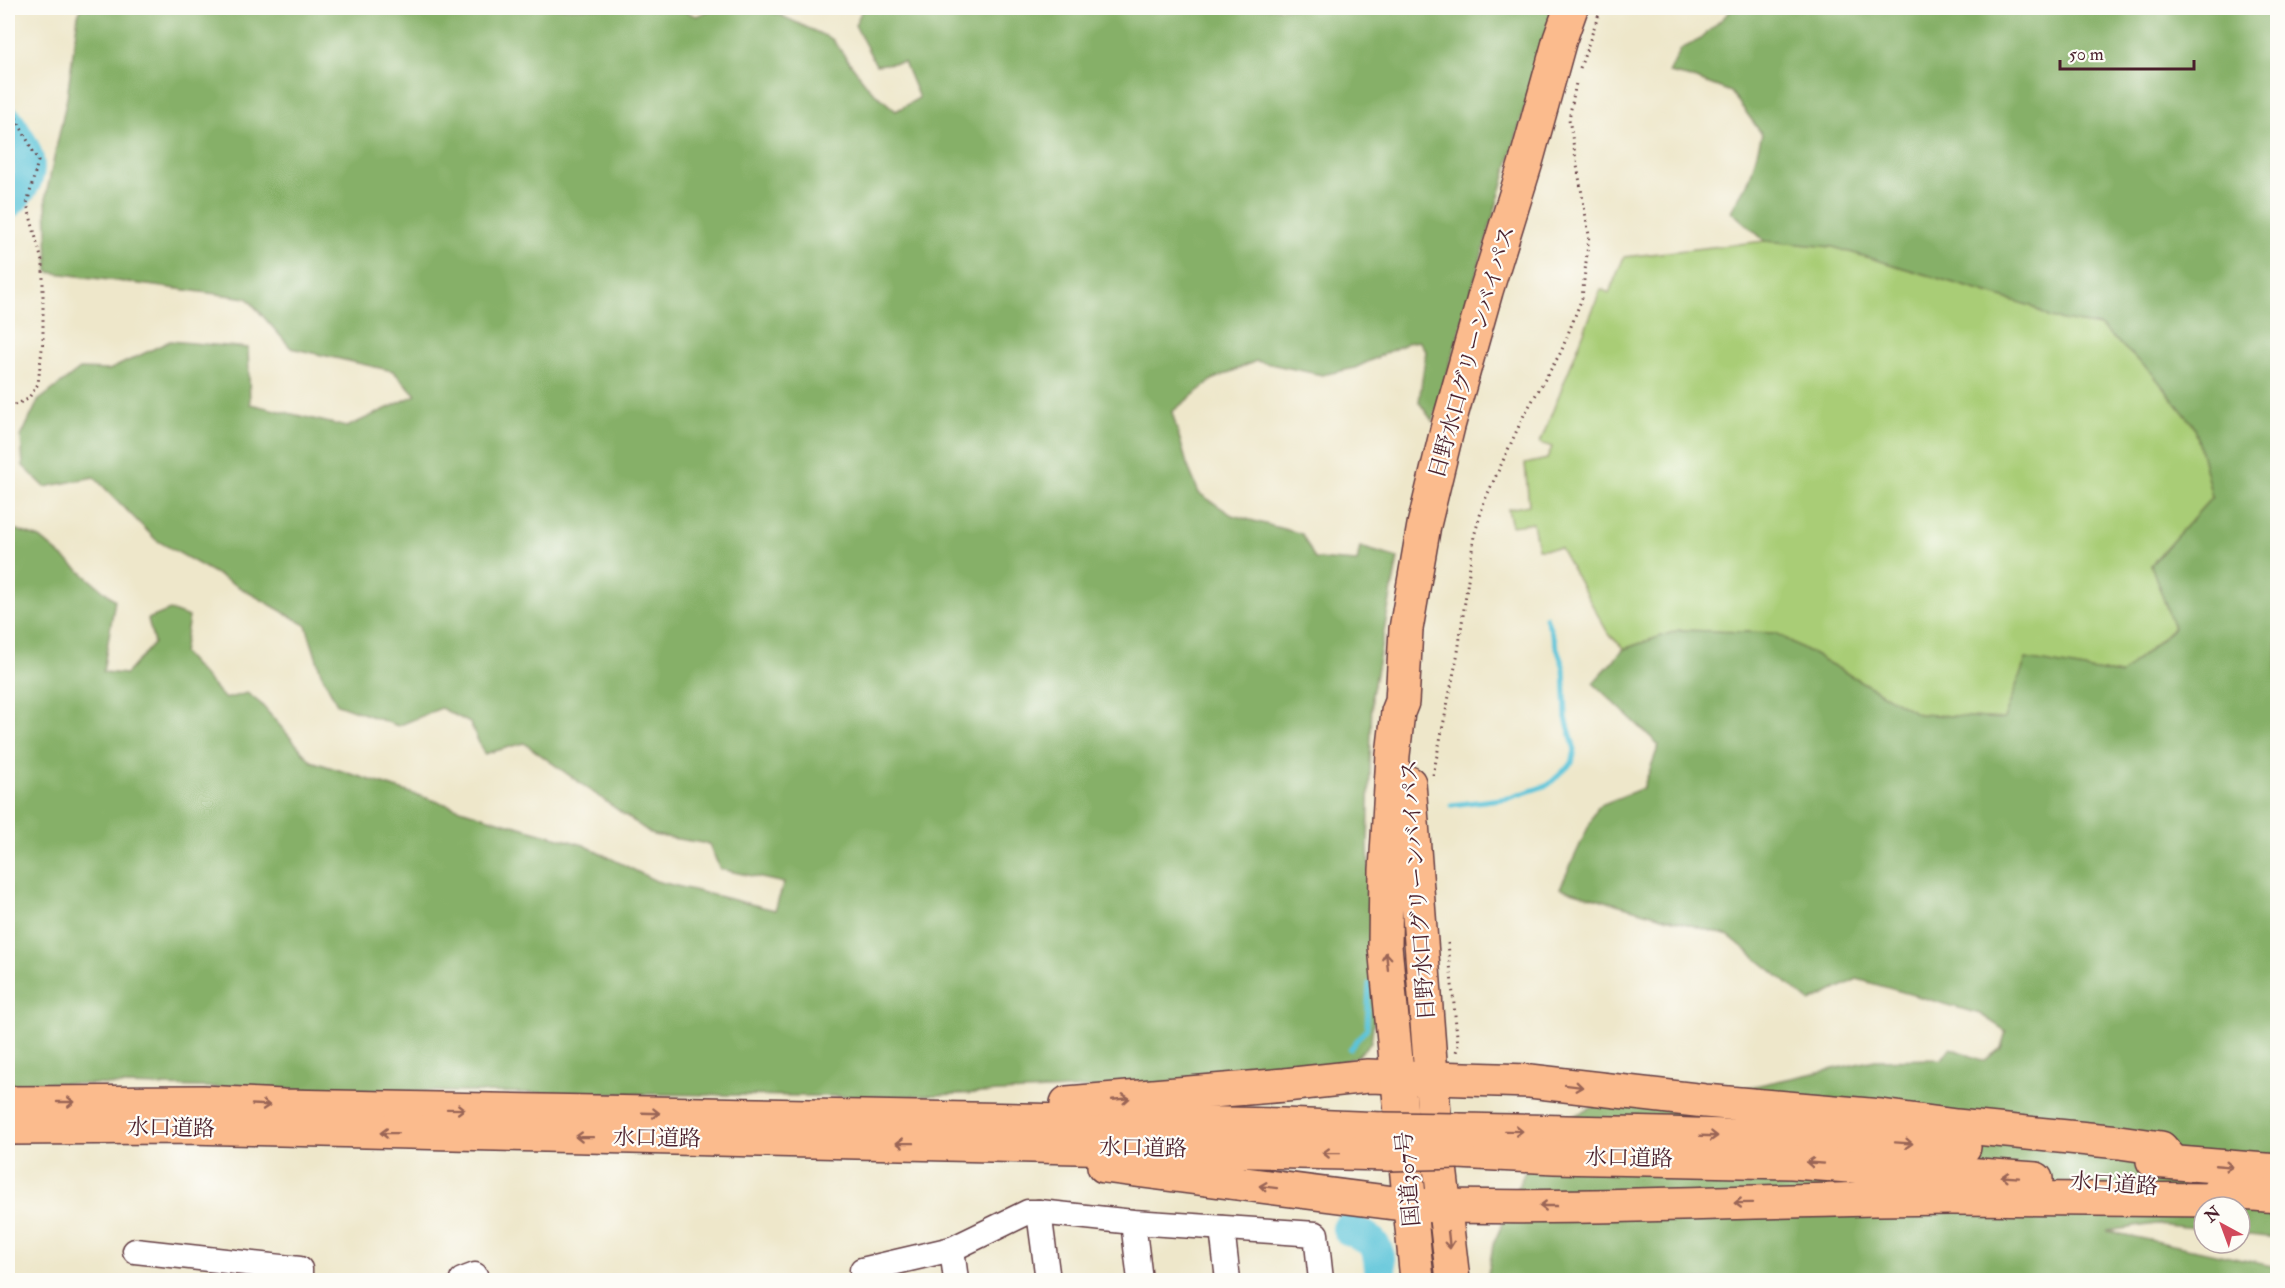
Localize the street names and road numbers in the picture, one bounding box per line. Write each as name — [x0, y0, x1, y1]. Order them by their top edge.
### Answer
street label: 日野水口グリーンバイパス — [1422, 222, 1522, 482]
street label: 日野水口グリーンバイパス — [1395, 759, 1441, 1021]
street label: 水口道路 — [127, 1113, 215, 1143]
street label: 水口道路 — [613, 1123, 701, 1153]
street label: 国道307号 — [1390, 1130, 1426, 1228]
street label: 水口道路 — [1099, 1133, 1187, 1163]
street label: 水口道路 — [1585, 1143, 1673, 1173]
street label: 水口道路 — [2069, 1167, 2159, 1201]

